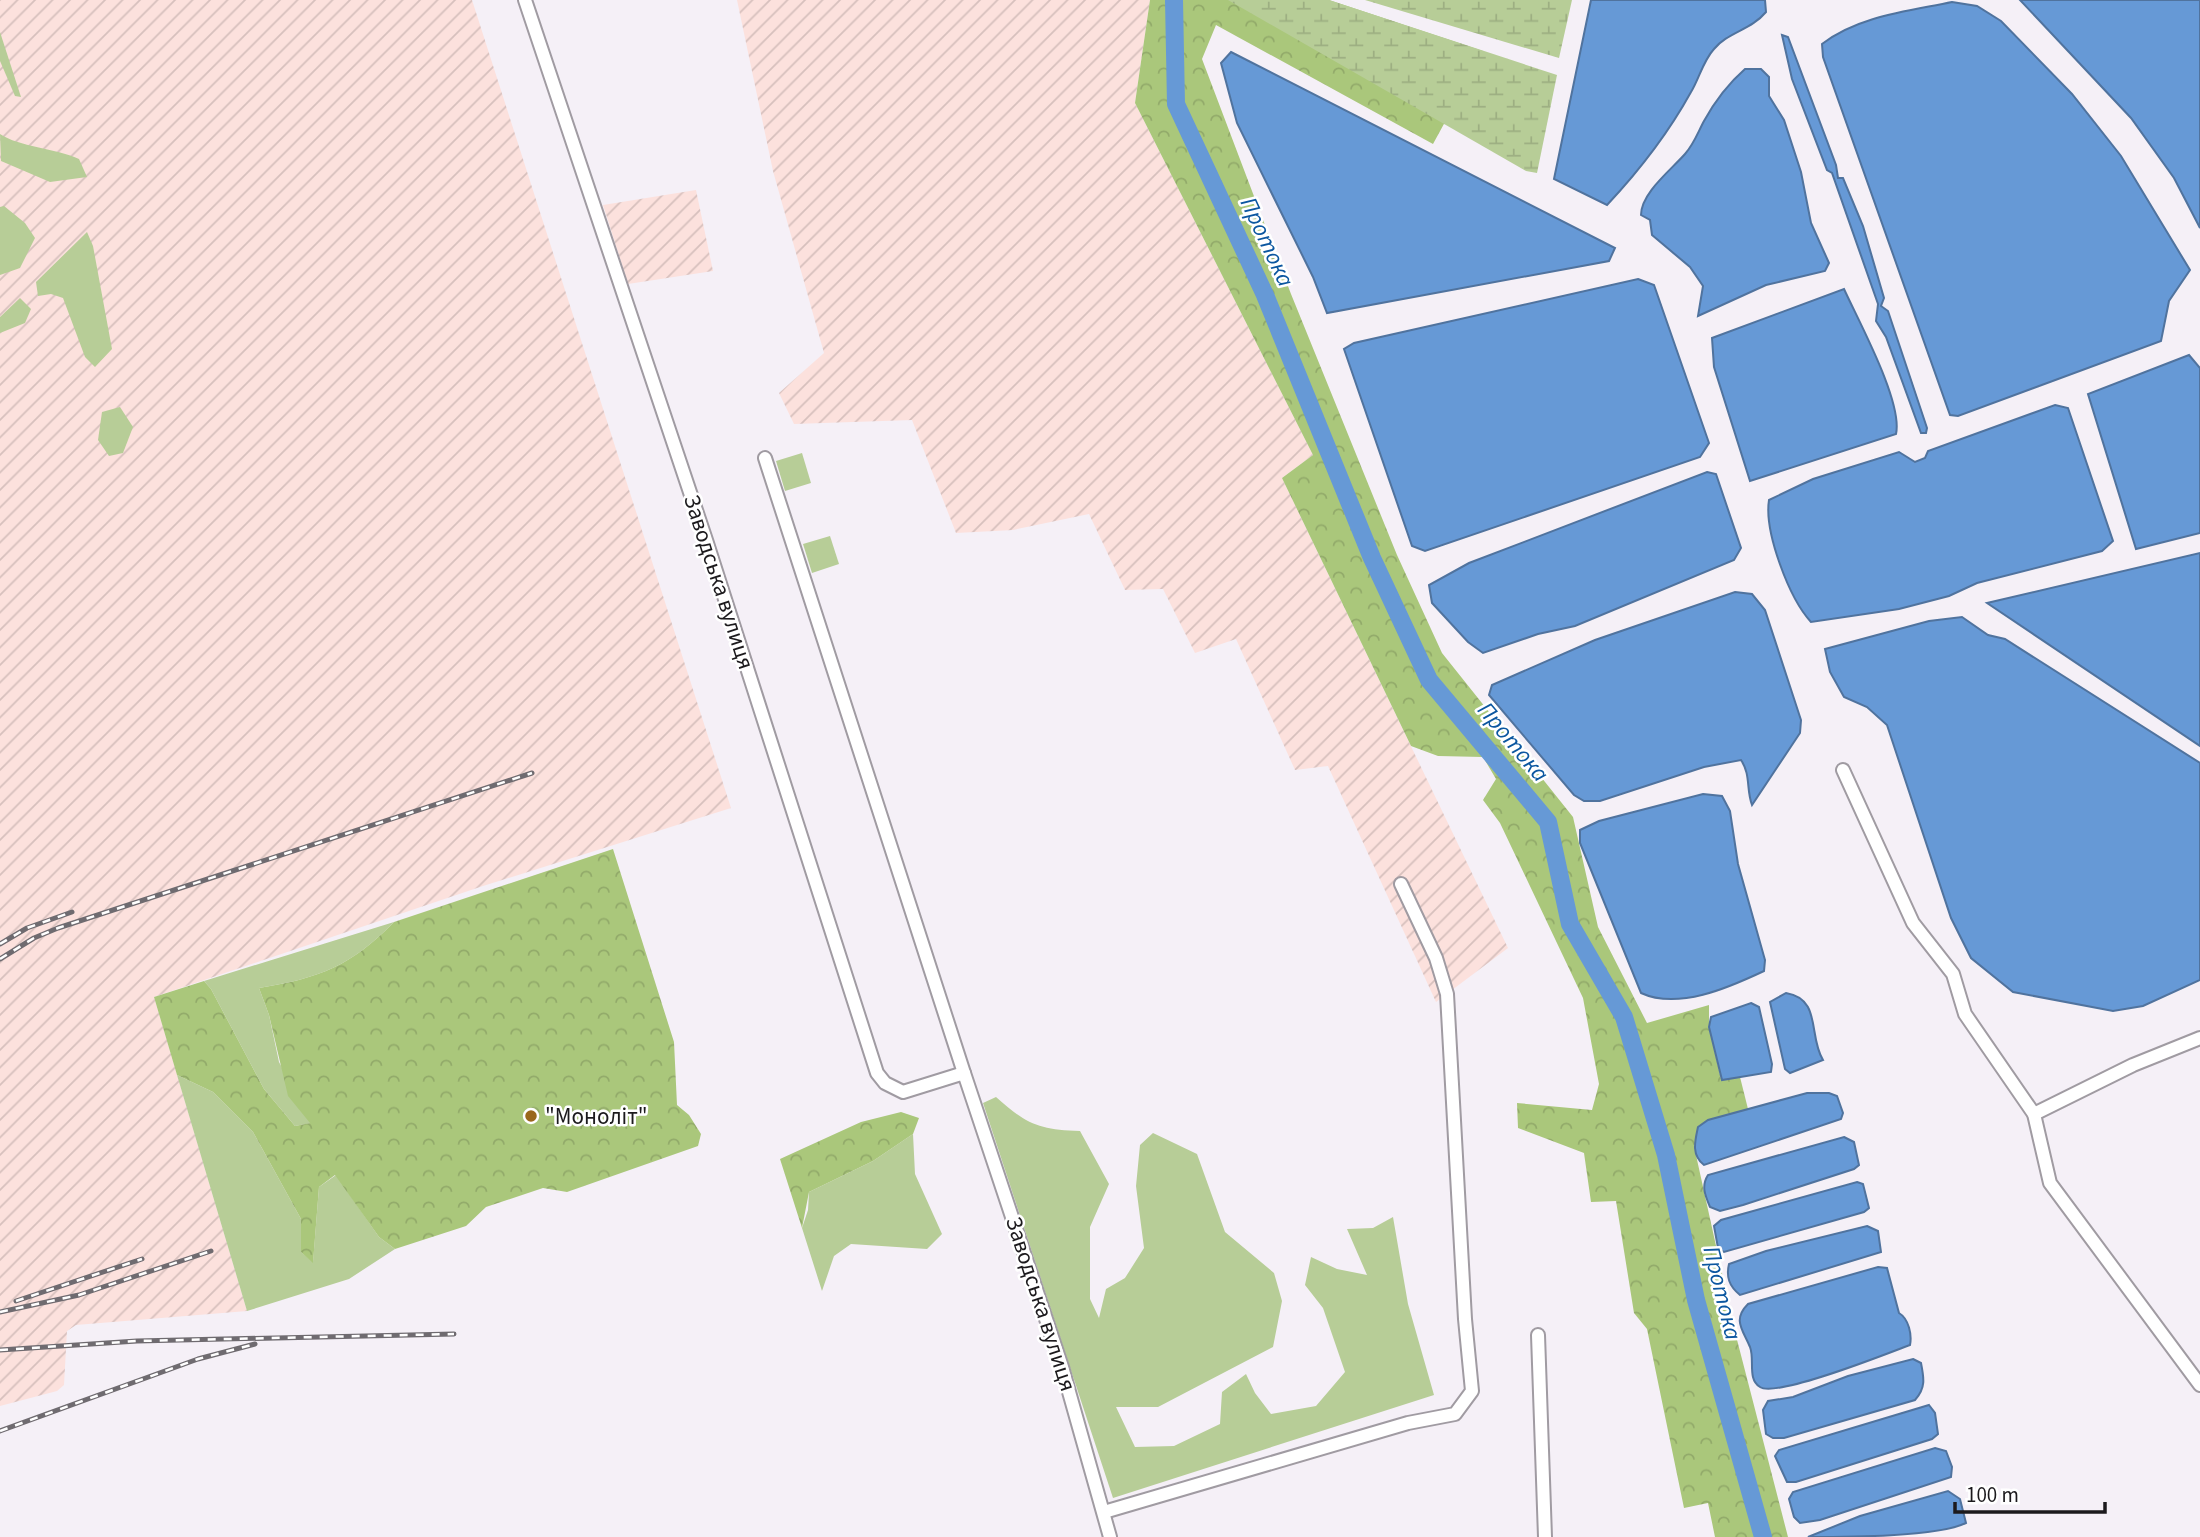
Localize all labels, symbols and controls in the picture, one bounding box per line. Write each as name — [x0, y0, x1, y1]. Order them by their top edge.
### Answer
water label: Протока — [1231, 191, 1303, 293]
street label: Заводська вулиця — [675, 490, 763, 674]
water label: Протока — [1469, 694, 1557, 790]
place label: "Моноліт" — [545, 1100, 648, 1133]
marker: "Моноліт" — [523, 1108, 539, 1124]
street label: Заводська вулиця — [997, 1212, 1085, 1396]
water label: Протока — [1693, 1242, 1751, 1344]
scale bar — [1955, 1470, 2106, 1514]
text: 100 m — [1966, 1480, 2019, 1510]

